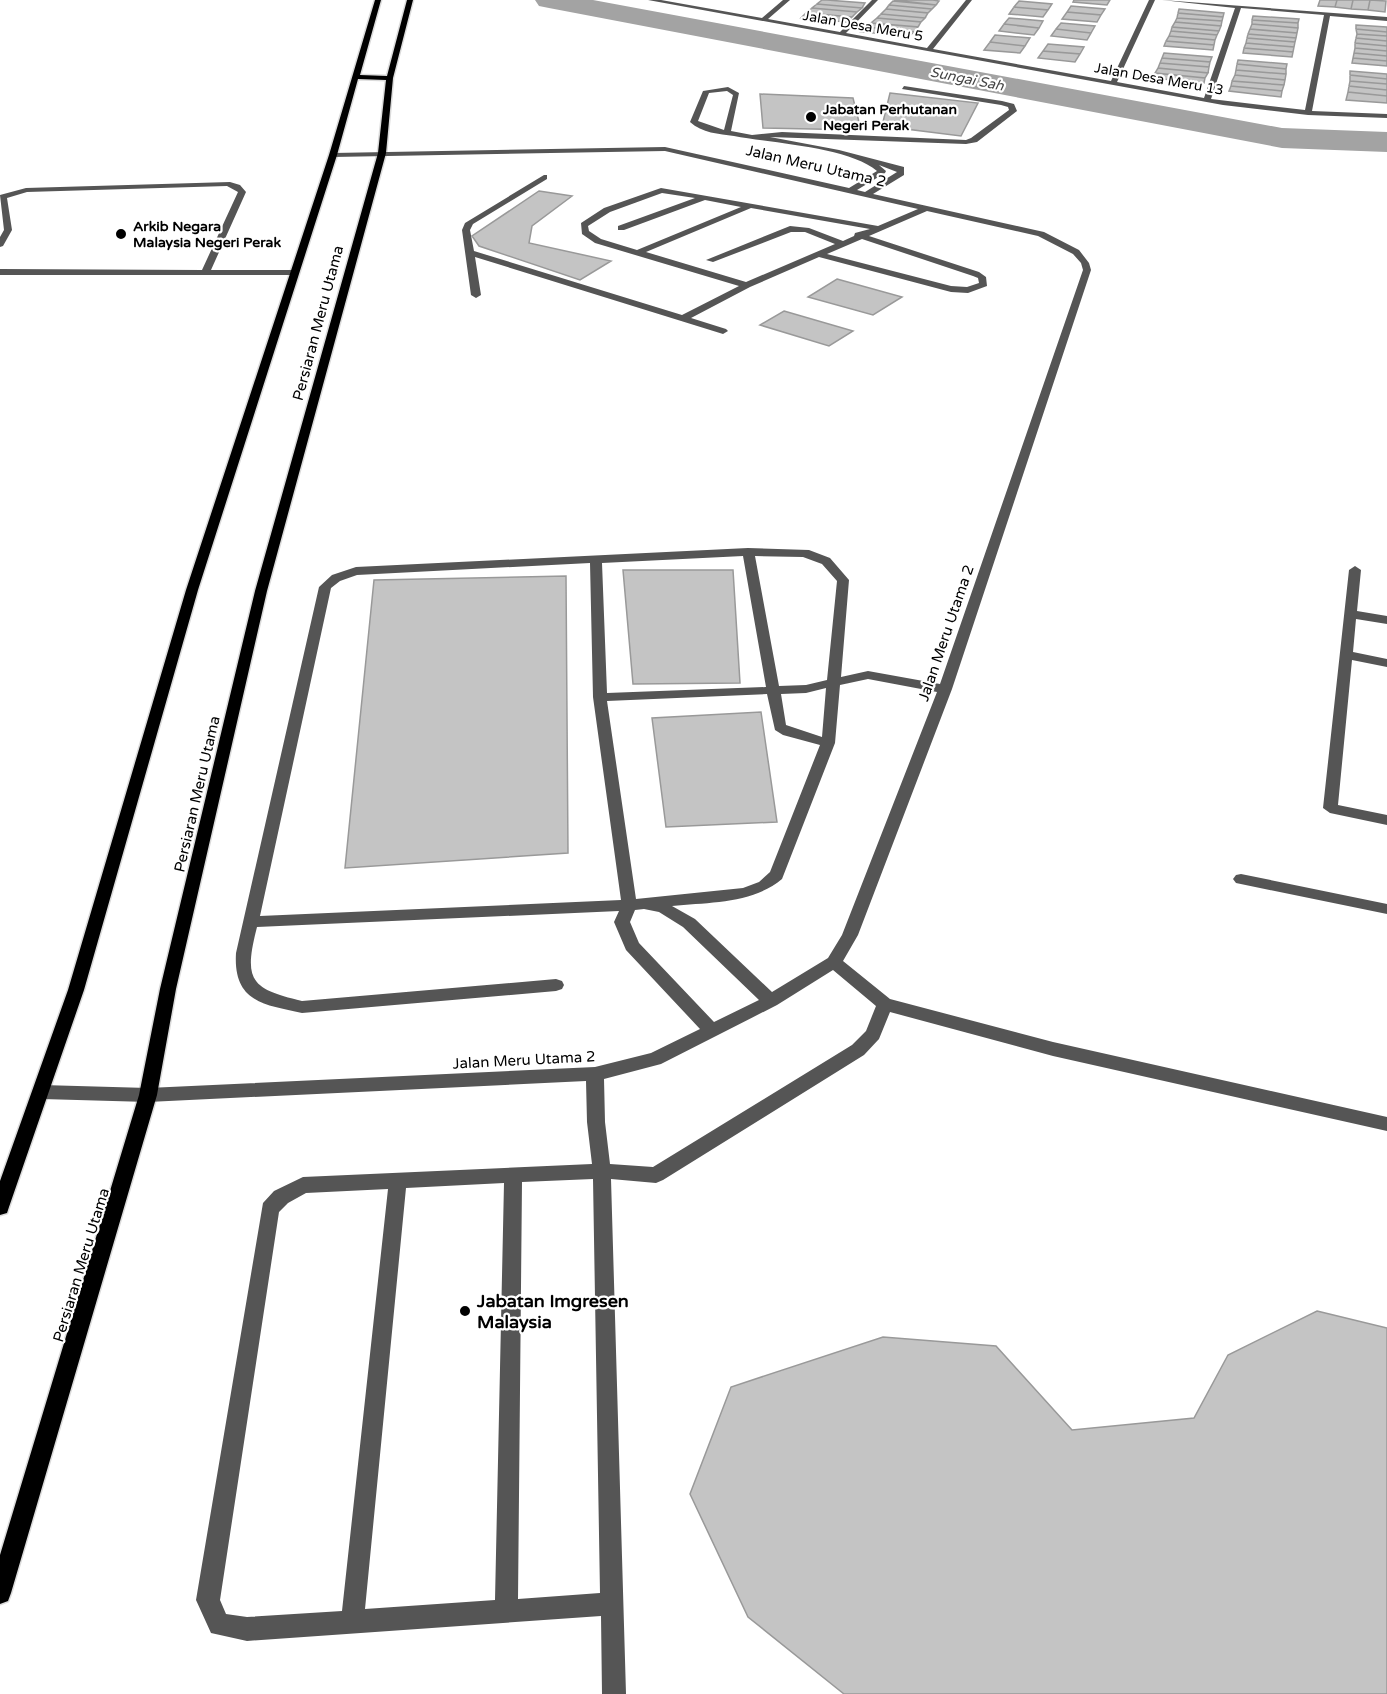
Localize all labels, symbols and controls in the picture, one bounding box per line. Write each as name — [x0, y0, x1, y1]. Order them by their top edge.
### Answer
street label: Jalan Desa Meru 5 — [802, 7, 924, 45]
street label: Jalan Desa Meru 13 — [1093, 59, 1225, 99]
water label: Sungai Sah — [929, 64, 1006, 95]
place label: Jabatan Perhutanan Negeri Perak — [822, 101, 957, 134]
marker: Jabatan Perhutanan Negeri Perak — [804, 110, 818, 124]
street label: Jalan Meru Utama 2 — [744, 141, 888, 191]
place label: Arkib Negara Malaysia Negeri Perak — [133, 218, 281, 251]
marker: Arkib Negara Malaysia Negeri Perak — [114, 227, 128, 241]
street label: Persiaran Meru Utama — [289, 243, 347, 403]
street label: Jalan Meru Utama 2 — [914, 562, 978, 704]
street label: Persiaran Meru Utama — [170, 714, 224, 874]
street label: Jalan Meru Utama 2 — [452, 1047, 596, 1073]
street label: Persiaran Meru Utama — [49, 1186, 113, 1344]
place label: Jabatan Imgresen Malaysia — [476, 1290, 629, 1333]
marker: Jabatan Imgresen Malaysia — [458, 1304, 472, 1318]

